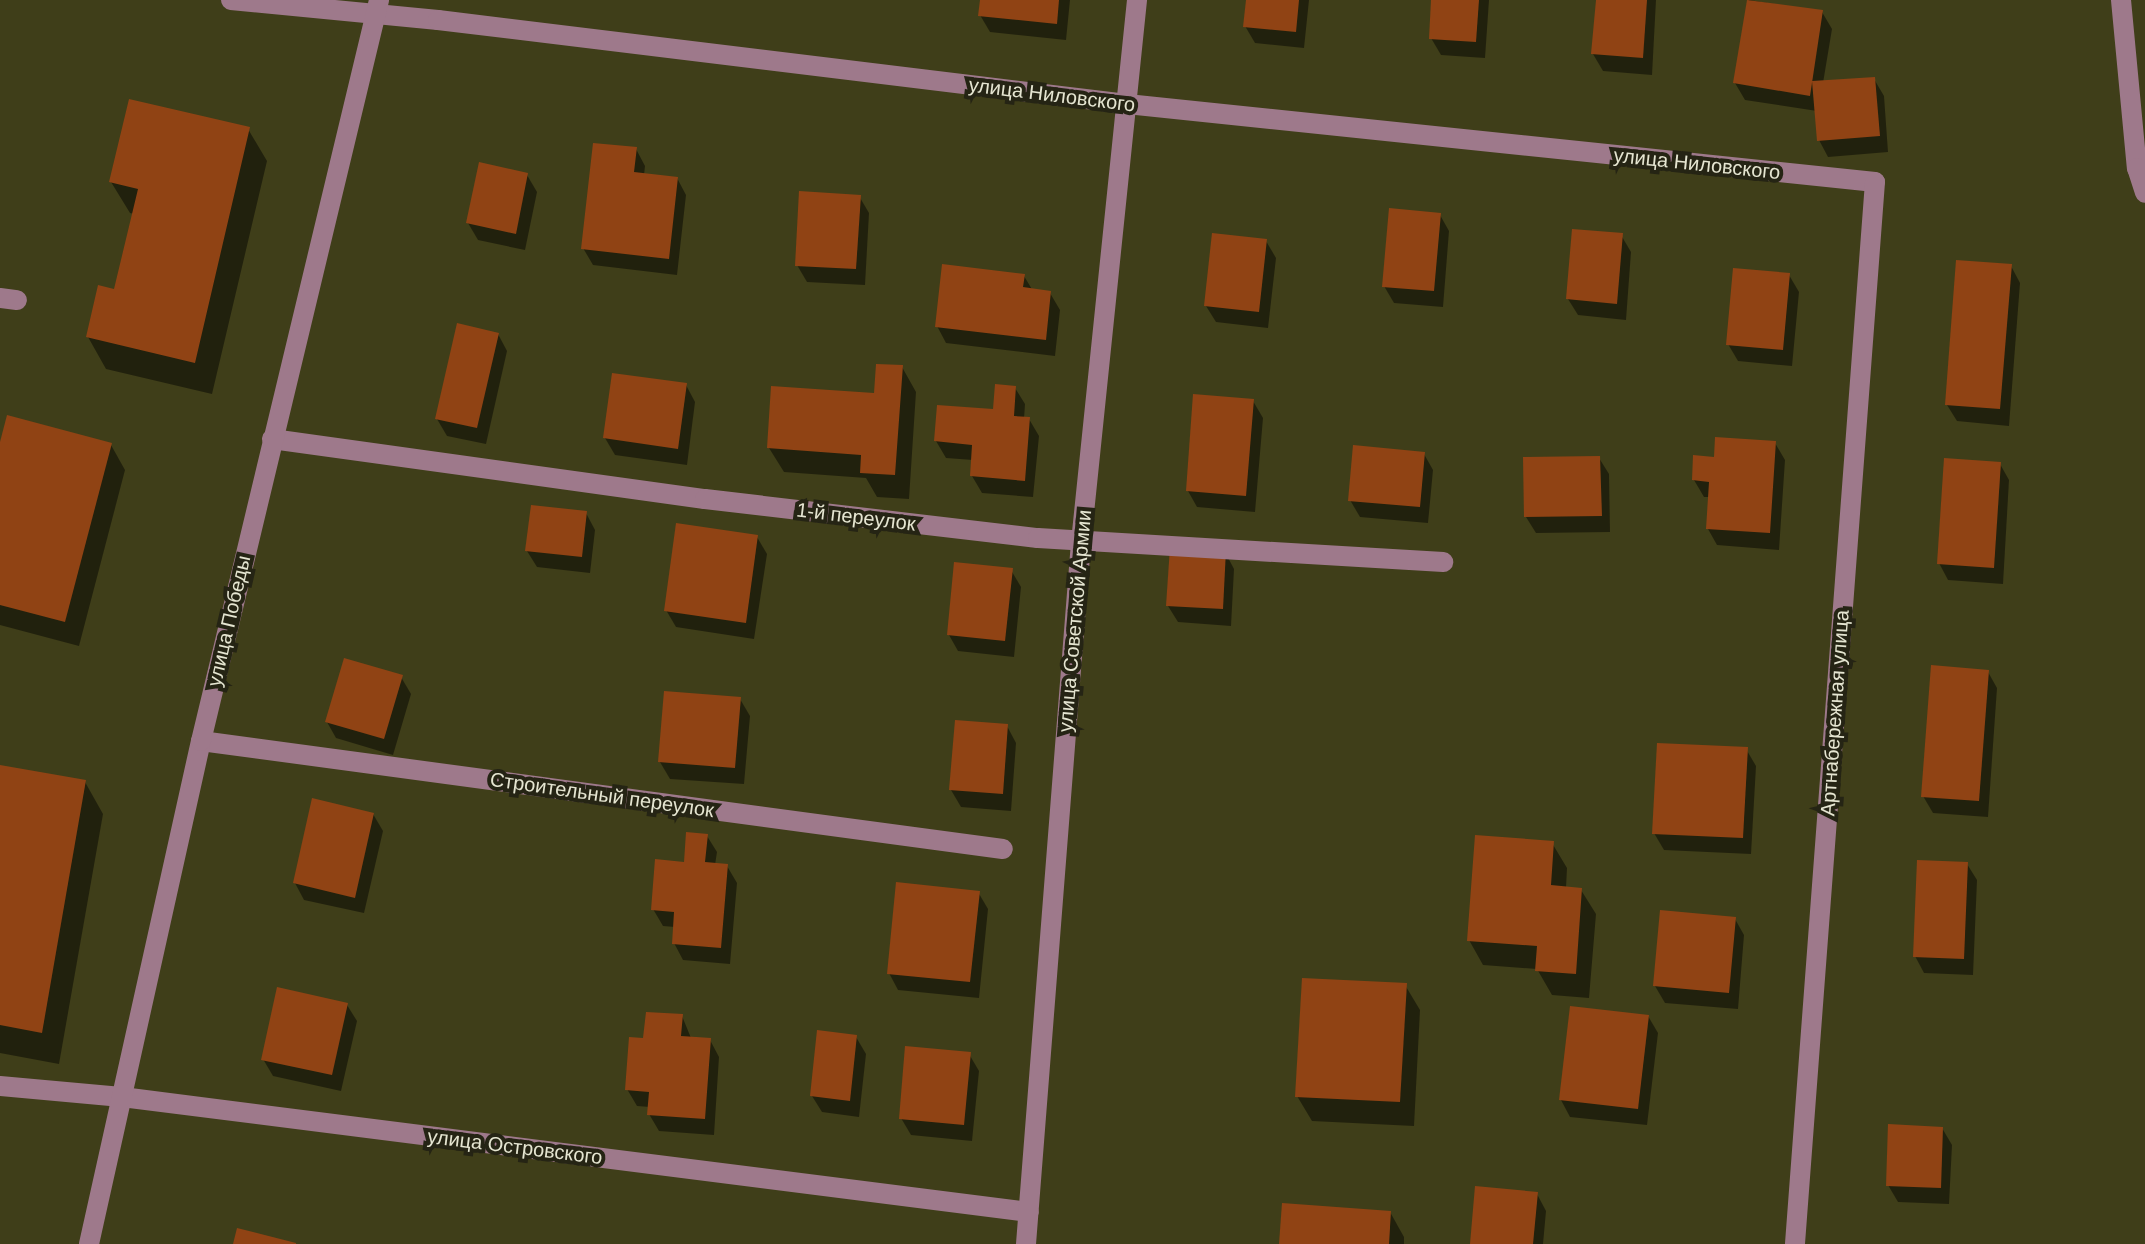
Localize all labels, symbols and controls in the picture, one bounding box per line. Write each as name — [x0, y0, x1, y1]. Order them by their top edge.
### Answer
street label: улица Ниловского — [967, 73, 1137, 117]
street label: улица Ниловского — [1612, 143, 1782, 185]
street label: 1-й переулок — [795, 498, 917, 536]
street label: улица Советской Армии — [1053, 509, 1097, 733]
street label: улица Победы — [202, 553, 256, 689]
street label: Артнабережная улица — [1816, 609, 1854, 817]
street label: Строительный переулок — [488, 767, 716, 823]
street label: улица Островского — [426, 1124, 604, 1170]

